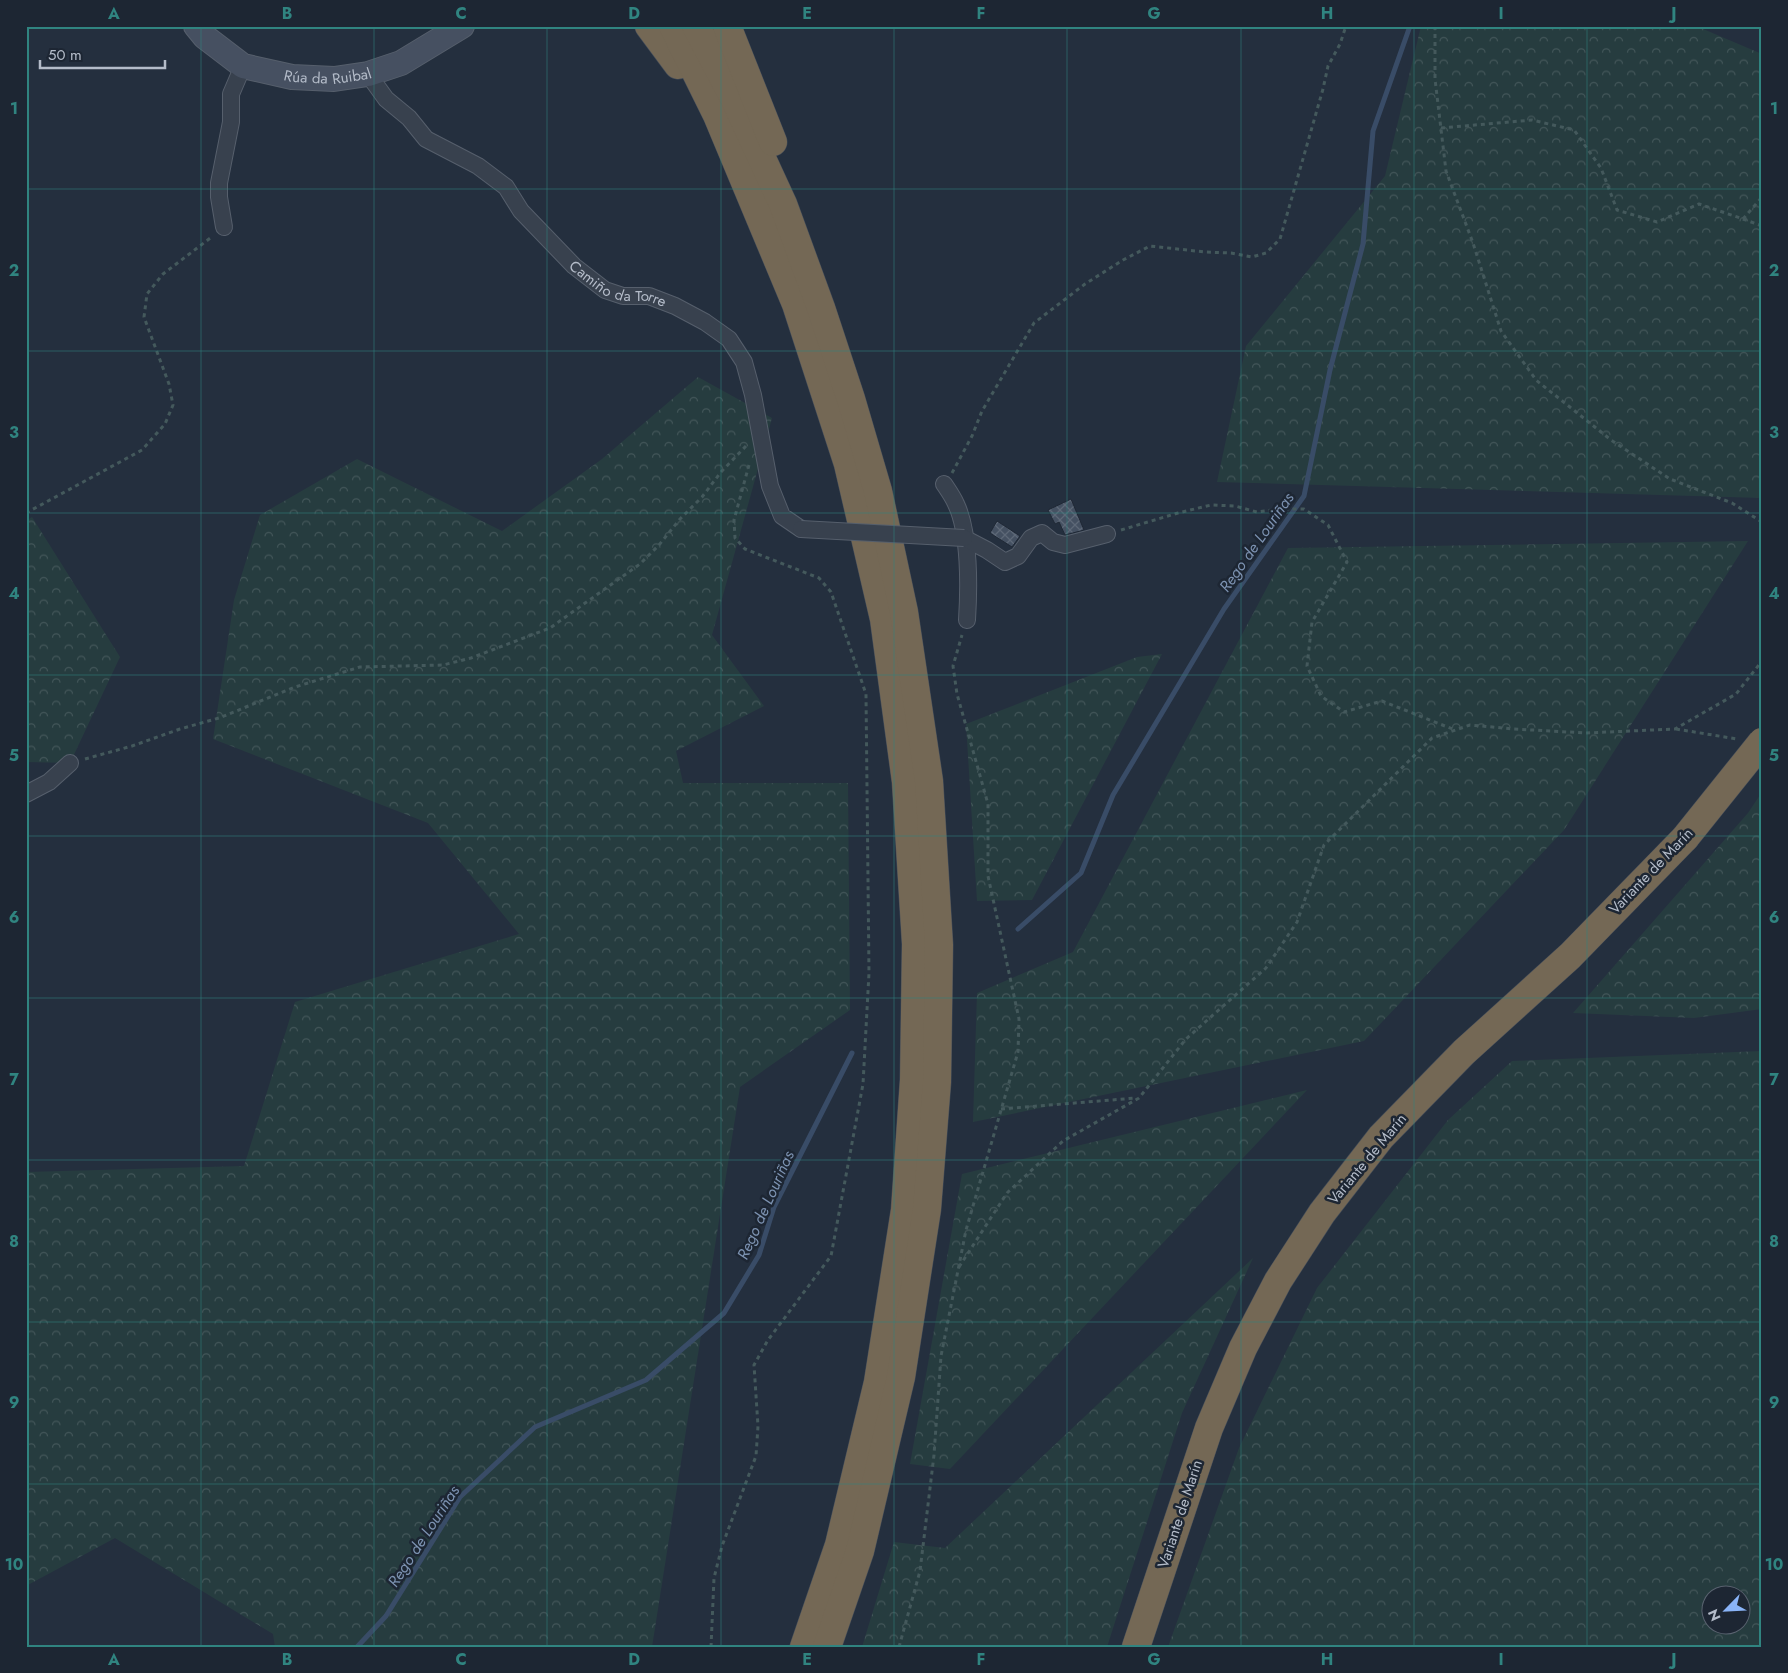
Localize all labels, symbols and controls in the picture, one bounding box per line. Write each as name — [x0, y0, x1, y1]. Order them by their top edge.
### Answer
text: A — [107, 2, 120, 25]
text: B — [282, 2, 292, 25]
text: C — [455, 2, 467, 25]
text: D — [628, 2, 640, 25]
text: E — [802, 2, 812, 25]
text: F — [977, 2, 985, 25]
text: G — [1147, 2, 1161, 25]
text: H — [1321, 2, 1333, 25]
text: I — [1498, 2, 1504, 25]
text: J — [1668, 2, 1677, 25]
scale bar — [40, 38, 165, 70]
text: 50 m — [48, 44, 82, 66]
street label: Rúa da Ruibal — [282, 63, 375, 90]
text: 1 — [10, 97, 18, 120]
text: 1 — [1770, 97, 1778, 120]
street label: Camiño da Torre — [564, 255, 670, 313]
text: 2 — [9, 259, 19, 282]
text: 2 — [1769, 259, 1779, 282]
text: 3 — [9, 421, 19, 444]
text: 3 — [1769, 421, 1779, 444]
water label: Rego de Louriñas — [1214, 487, 1300, 597]
text: 4 — [8, 582, 20, 605]
text: 4 — [1768, 582, 1780, 605]
text: 5 — [9, 744, 19, 767]
text: 5 — [1769, 744, 1779, 767]
street label: Variante de Marín — [1604, 823, 1698, 919]
text: 6 — [9, 906, 19, 929]
text: 6 — [1769, 906, 1779, 929]
text: 7 — [9, 1068, 19, 1091]
text: 7 — [1769, 1068, 1779, 1091]
street label: Variante de Marín — [1322, 1109, 1412, 1209]
water label: Rego de Louriñas — [731, 1147, 800, 1263]
text: 8 — [9, 1230, 19, 1253]
text: 8 — [1769, 1230, 1779, 1253]
text: 9 — [9, 1391, 19, 1414]
text: 9 — [1769, 1391, 1779, 1414]
street label: Variante de Marín — [1152, 1457, 1208, 1571]
water label: Rego de Louriñas — [382, 1480, 465, 1591]
text: 10 — [5, 1553, 23, 1576]
text: 10 — [1765, 1553, 1783, 1576]
north arrow — [1700, 1586, 1750, 1636]
text: N — [1703, 1606, 1726, 1624]
text: A — [107, 1648, 120, 1671]
text: B — [282, 1648, 292, 1671]
text: C — [455, 1648, 467, 1671]
text: D — [628, 1648, 640, 1671]
text: E — [802, 1648, 812, 1671]
text: F — [977, 1648, 985, 1671]
text: G — [1147, 1648, 1161, 1671]
text: H — [1321, 1648, 1333, 1671]
text: I — [1498, 1648, 1504, 1671]
text: J — [1668, 1648, 1677, 1671]

